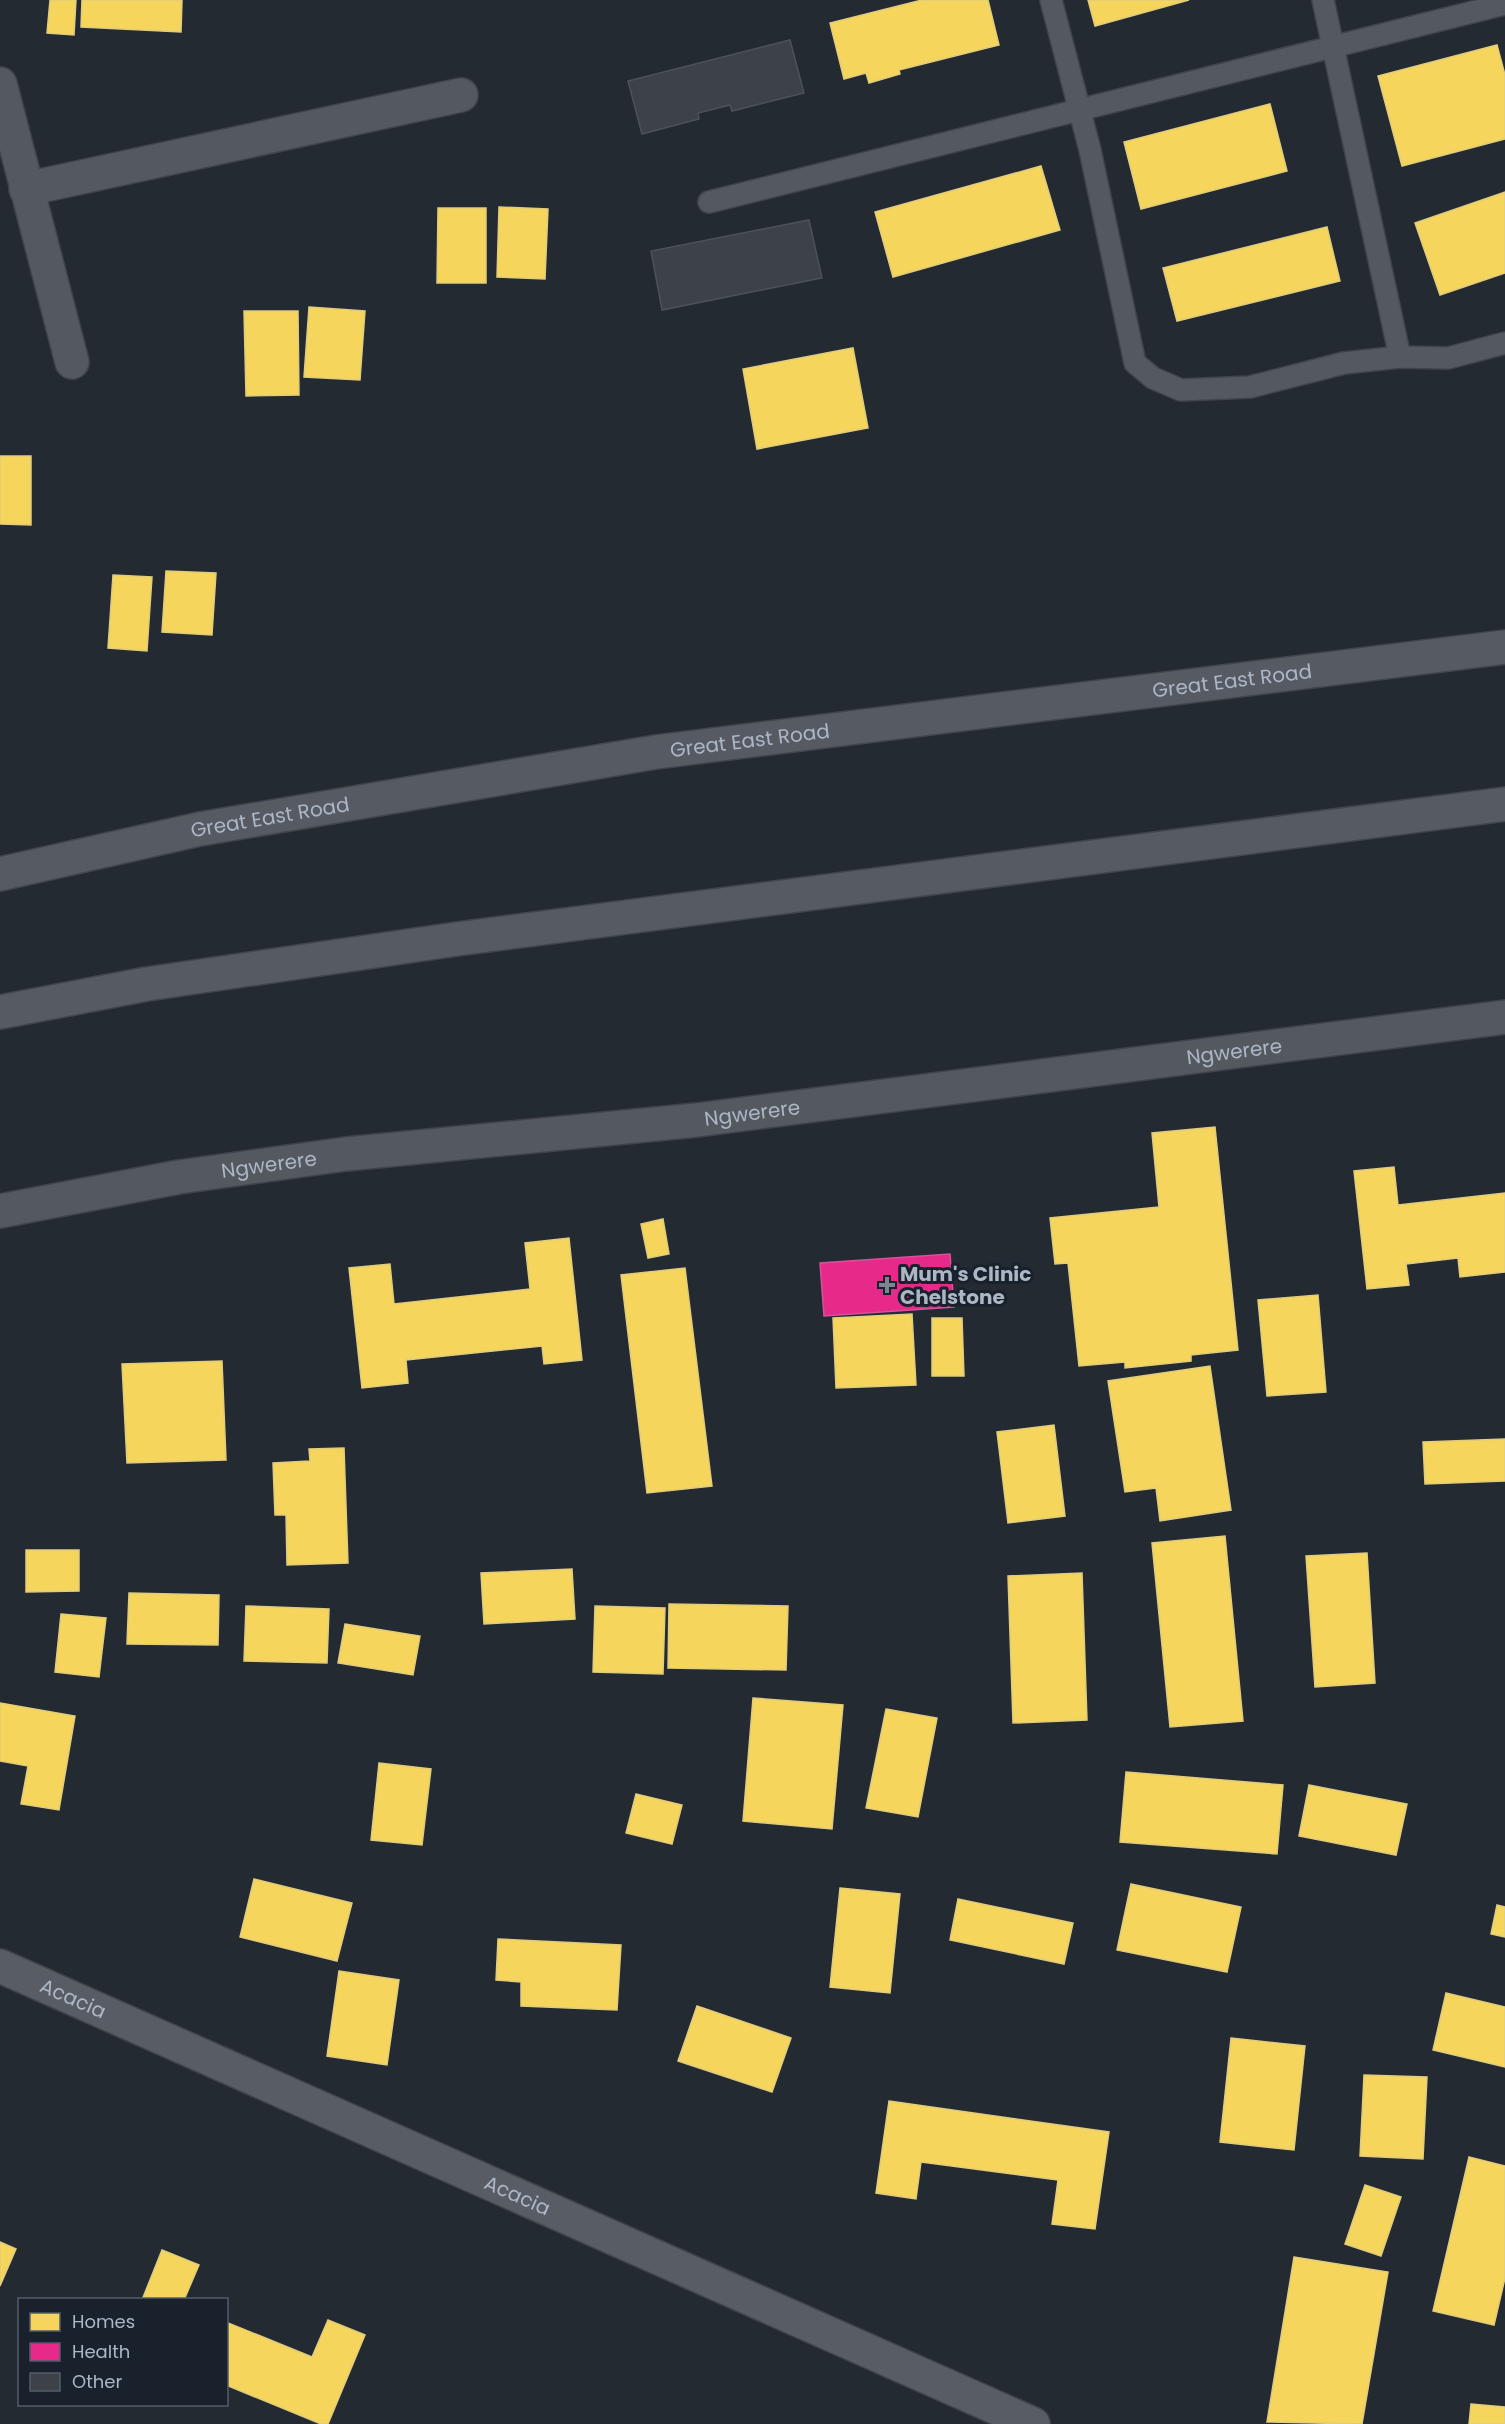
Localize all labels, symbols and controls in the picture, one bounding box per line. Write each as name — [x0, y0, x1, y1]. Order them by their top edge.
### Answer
street label: Great East Road — [1151, 657, 1314, 704]
street label: Great East Road — [668, 717, 831, 764]
street label: Great East Road — [188, 790, 351, 845]
street label: Ngwerere — [1185, 1032, 1284, 1071]
street label: Ngwerere — [703, 1093, 802, 1133]
street label: Ngwerere — [219, 1144, 318, 1185]
place label: Mum's Clinic Chelstone — [900, 1260, 1031, 1311]
marker: Mum's Clinic Chelstone — [878, 1276, 896, 1294]
street label: Acacia — [36, 1971, 111, 2025]
street label: Acacia — [480, 2168, 555, 2222]
legend — [18, 2298, 228, 2406]
text: Homes — [72, 2309, 135, 2334]
text: Health — [72, 2339, 130, 2364]
text: Other — [72, 2369, 122, 2394]

